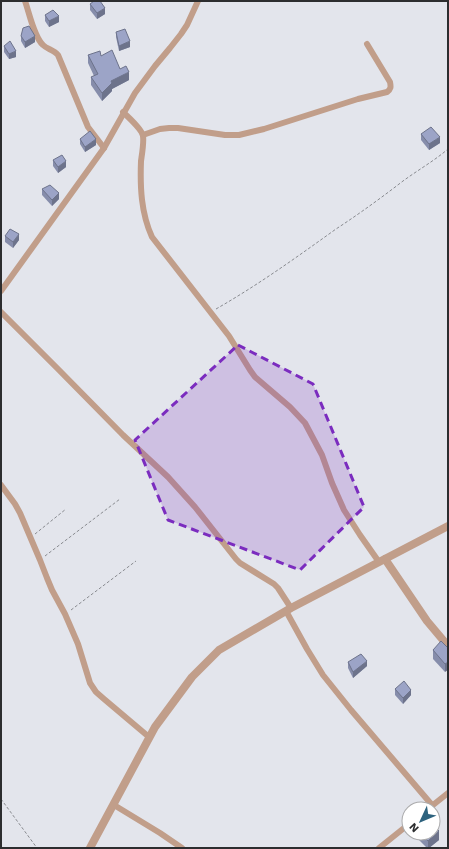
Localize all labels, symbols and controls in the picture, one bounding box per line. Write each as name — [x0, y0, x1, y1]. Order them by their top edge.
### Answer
north arrow — [401, 801, 441, 841]
text: N — [407, 820, 422, 835]

